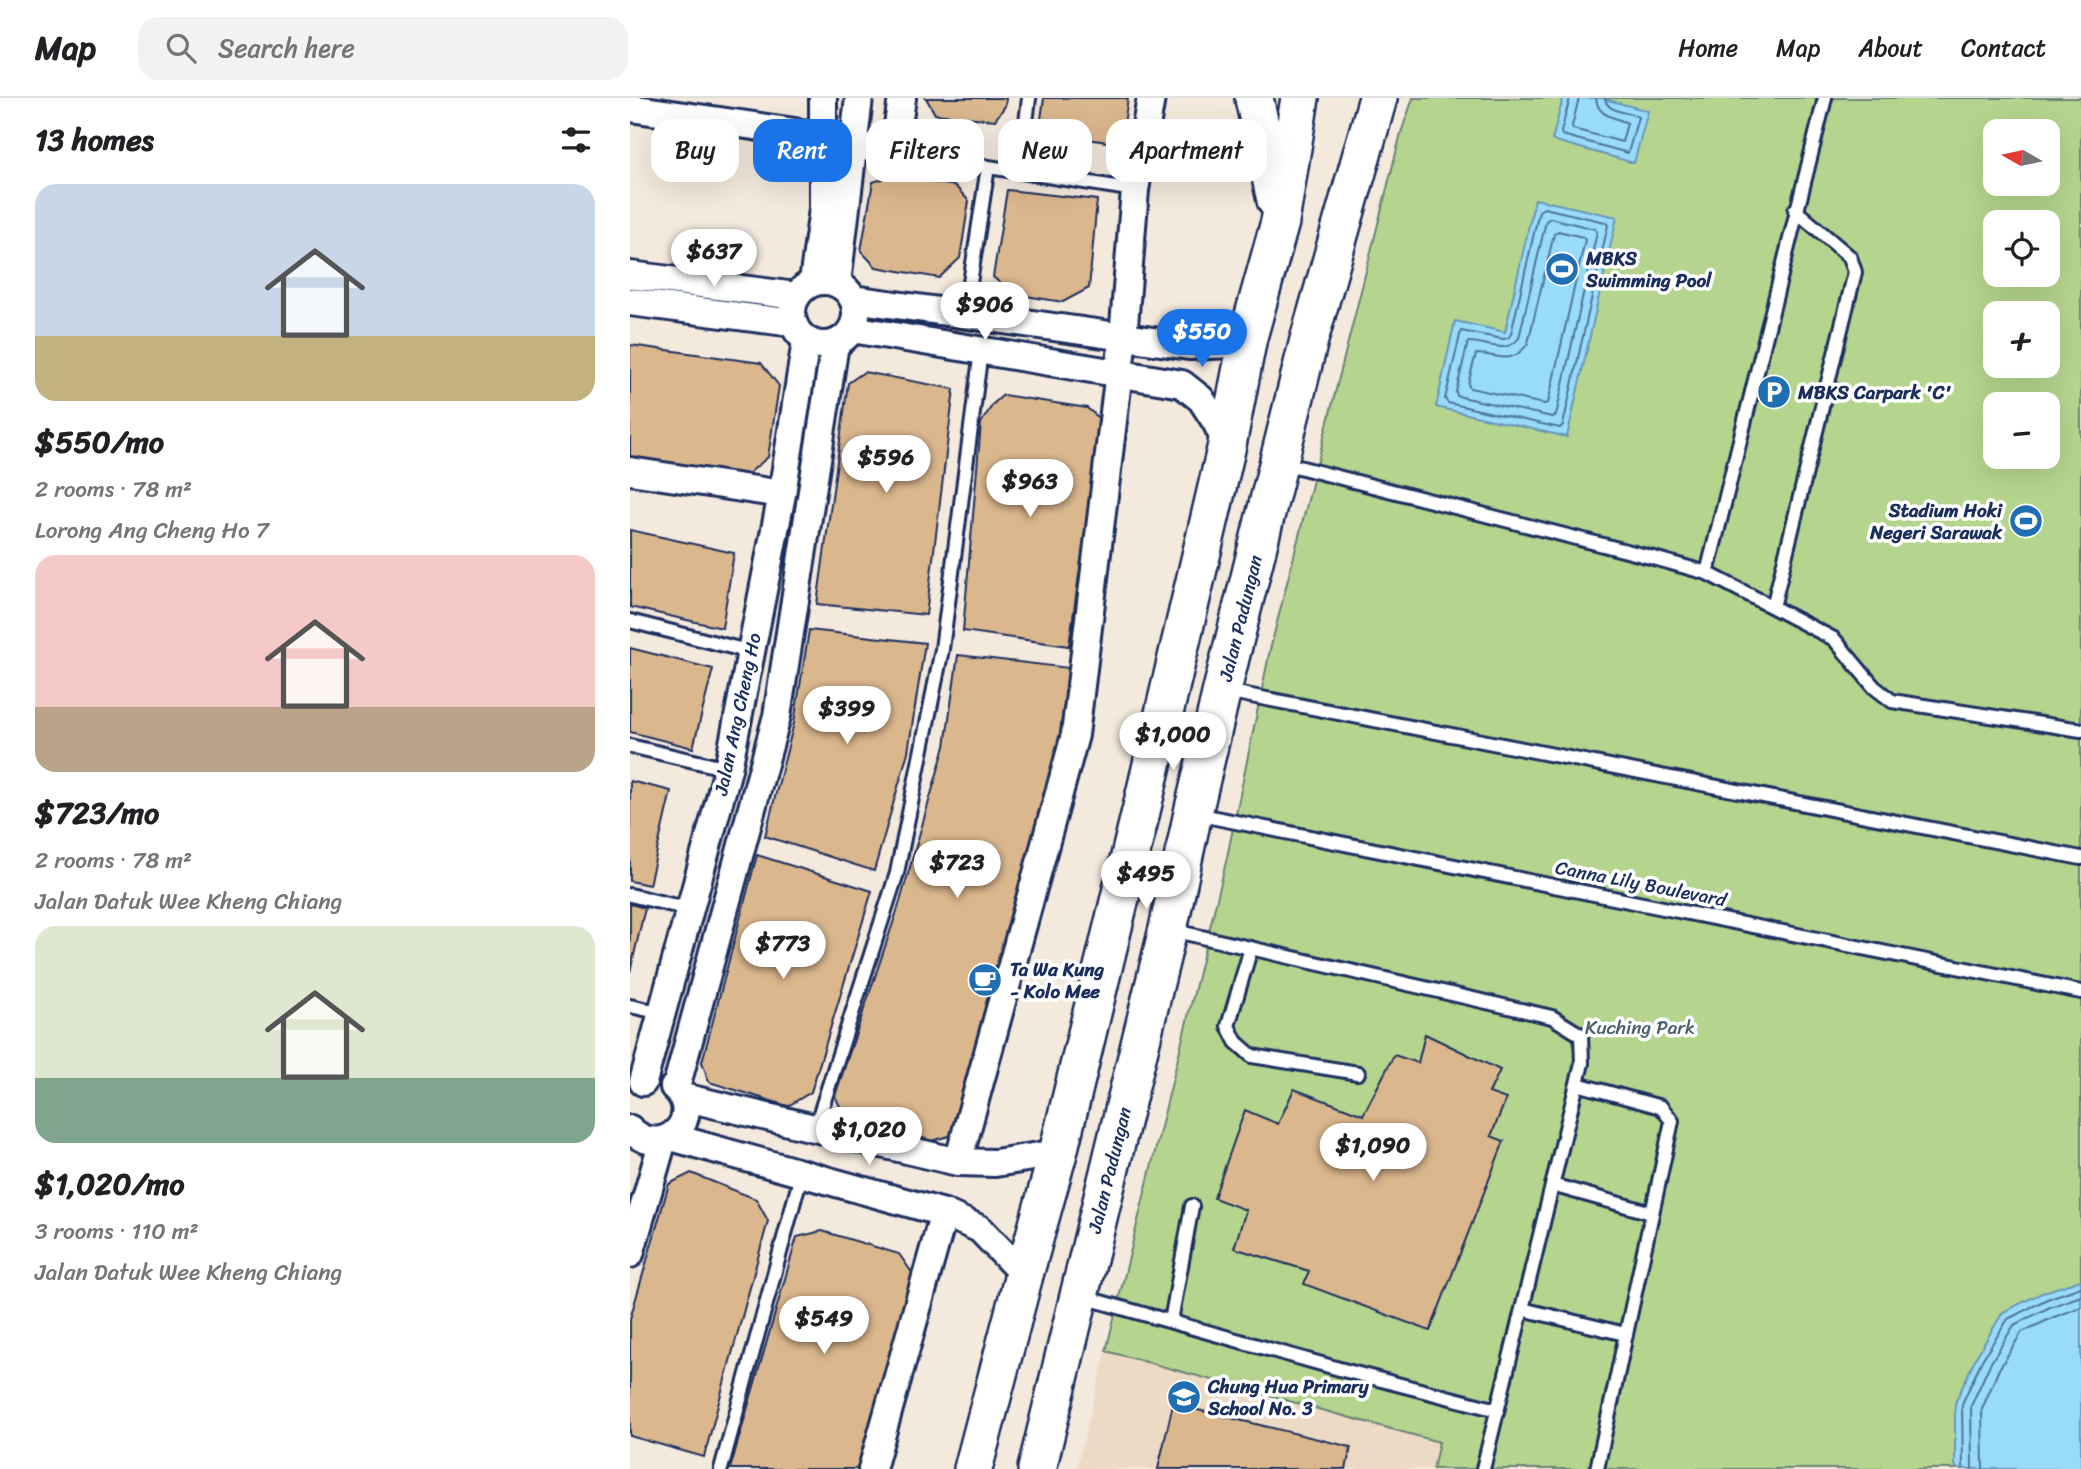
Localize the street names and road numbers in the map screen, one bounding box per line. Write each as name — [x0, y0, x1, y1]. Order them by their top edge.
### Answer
street label: Jalan Padungan — [1209, 551, 1272, 686]
street label: Jalan Ang Cheng Ho — [704, 629, 771, 799]
street label: Canna Lily Boulevard — [1553, 851, 1730, 916]
street label: Jalan Padungan — [1078, 1103, 1141, 1238]

